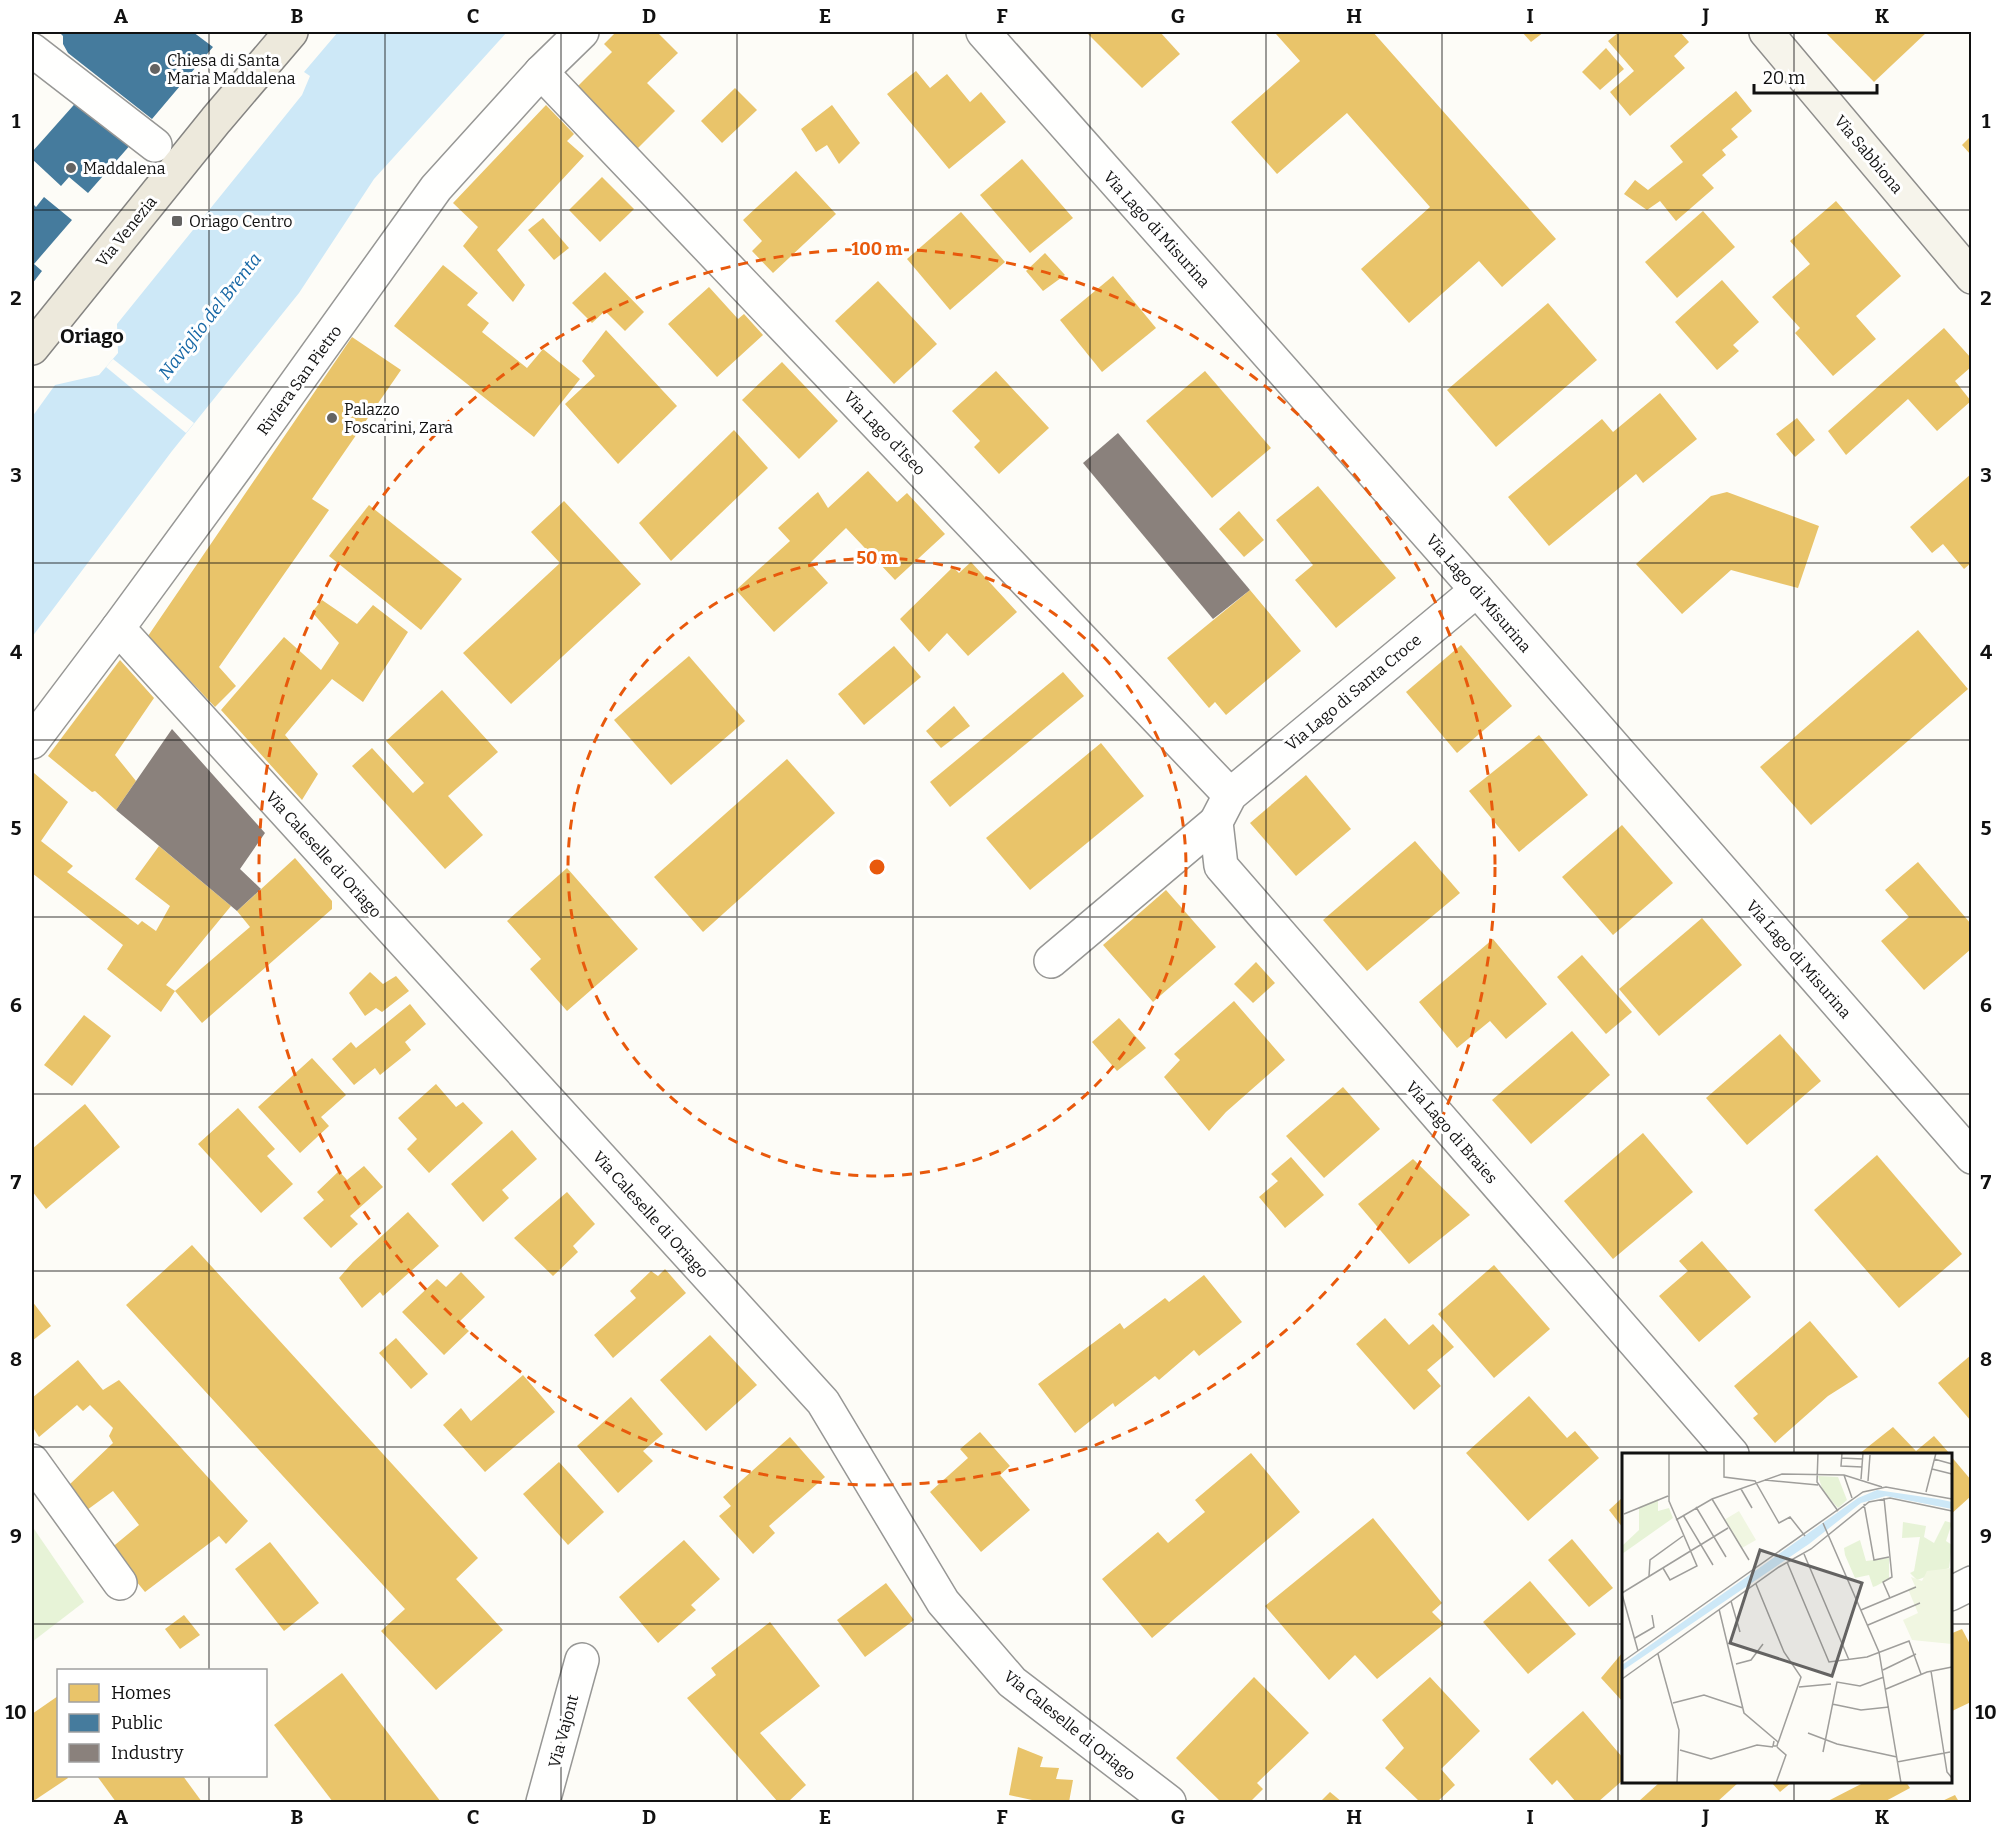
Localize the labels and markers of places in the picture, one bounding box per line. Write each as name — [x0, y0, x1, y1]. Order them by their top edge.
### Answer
place label: Chiesa di Santa Maria Maddalena — [167, 51, 296, 88]
marker: Chiesa di Santa Maria Maddalena — [148, 62, 162, 76]
place label: Maddalena — [83, 159, 166, 178]
marker: Maddalena — [64, 161, 78, 175]
place label: Oriago Centro — [189, 212, 292, 231]
marker: Oriago Centro — [170, 214, 184, 228]
place label: Palazzo Foscarini, Zara — [344, 400, 453, 437]
marker: Palazzo Foscarini, Zara — [325, 411, 339, 425]
centre of rings — [867, 857, 887, 877]

